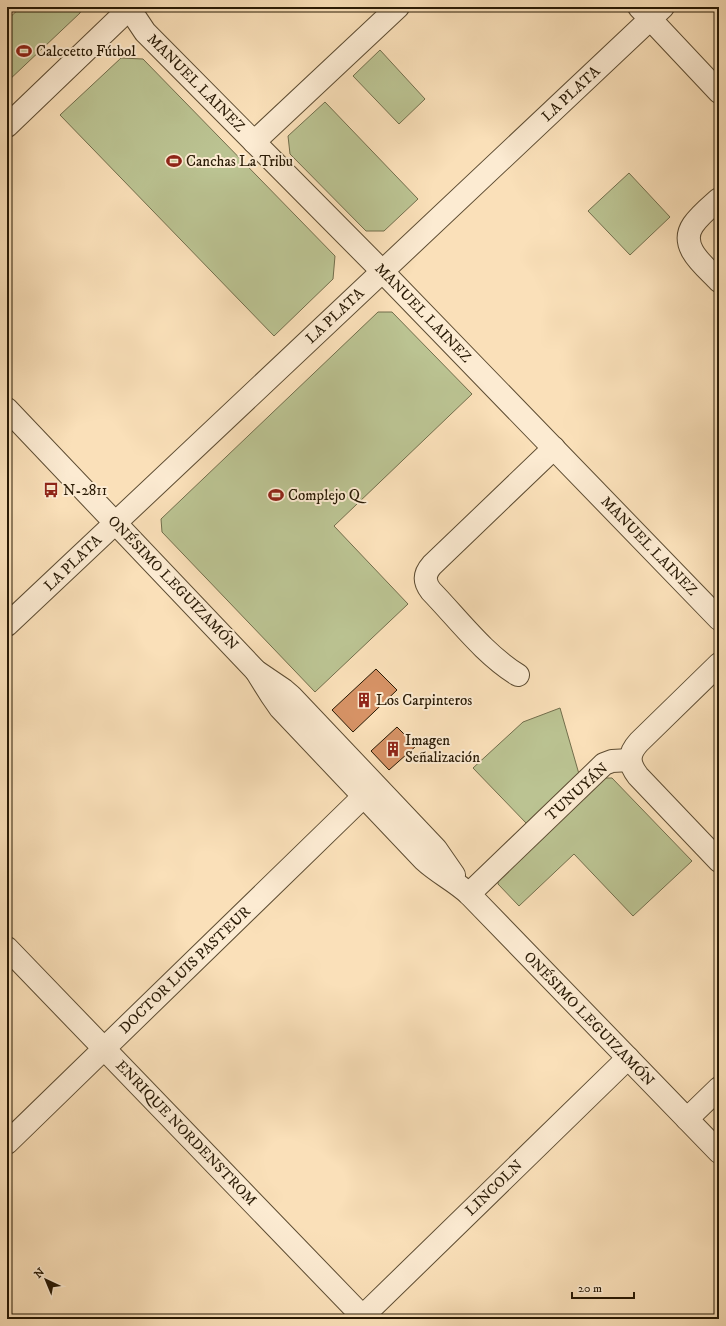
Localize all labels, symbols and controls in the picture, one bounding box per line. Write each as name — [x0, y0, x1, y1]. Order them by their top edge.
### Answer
street label: MANUEL LAINEZ — [143, 30, 249, 136]
sports icon: Calccetto Fútbol — [15, 42, 33, 60]
place label: Calccetto Fútbol — [36, 42, 136, 61]
street label: LA PLATA — [538, 62, 605, 126]
sports icon: Canchas La Tribu — [165, 152, 183, 170]
place label: Canchas La Tribu — [186, 152, 293, 171]
street label: MANUEL LAINEZ — [371, 259, 476, 367]
street label: LA PLATA — [302, 284, 369, 348]
bus stop icon: N-2811 — [42, 481, 60, 499]
place label: N-2811 — [63, 481, 107, 500]
sports icon: Complejo Q — [267, 486, 285, 504]
place label: Complejo Q — [288, 486, 367, 505]
street label: MANUEL LAINEZ — [597, 492, 702, 600]
street label: ONÉSIMO LEGUIZAMÓN — [104, 512, 242, 654]
street label: LA PLATA — [40, 530, 106, 595]
building icon: Los Carpinteros — [355, 691, 373, 709]
place label: Los Carpinteros — [376, 691, 472, 710]
place label: Imagen Señalización — [405, 731, 480, 767]
building icon: Imagen Señalización — [384, 740, 402, 758]
street label: TUNUYÁN — [541, 758, 612, 825]
street label: DOCTOR LUIS PASTEUR — [115, 902, 255, 1038]
street label: ONÉSIMO LEGUIZAMÓN — [520, 948, 658, 1090]
street label: ENRIQUE NORDENSTROM — [111, 1056, 261, 1210]
street label: LINCOLN — [461, 1156, 527, 1220]
north arrow — [26, 1260, 66, 1300]
text: N — [32, 1265, 48, 1282]
scale bar — [572, 1274, 634, 1300]
text: 20 m — [578, 1281, 602, 1296]

